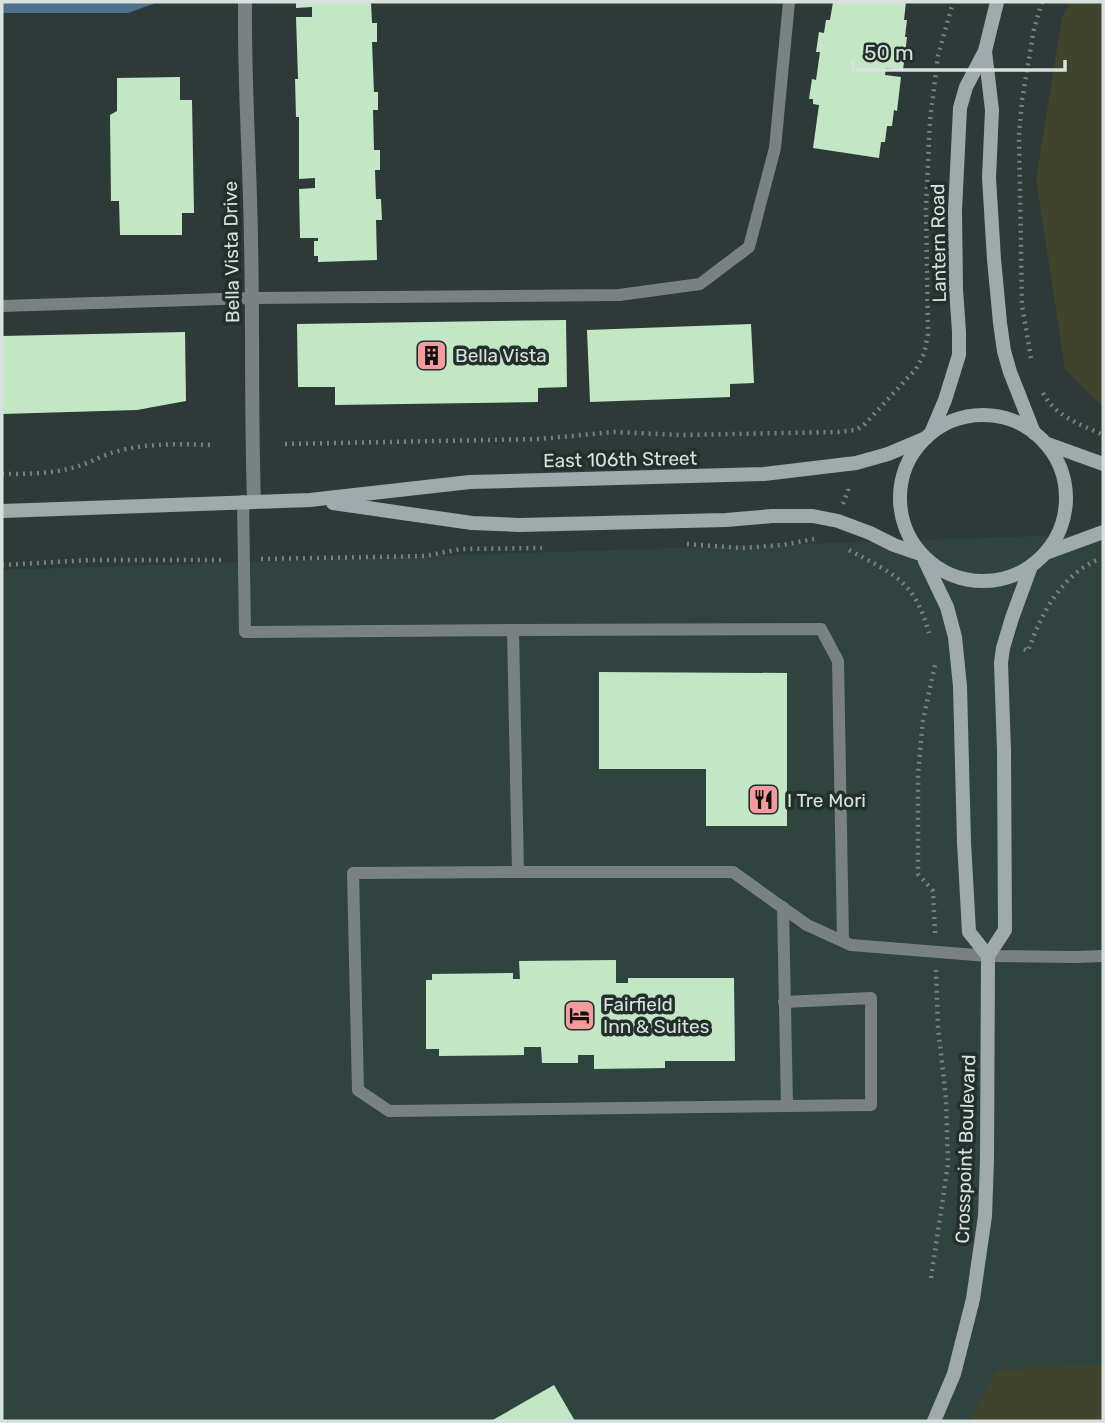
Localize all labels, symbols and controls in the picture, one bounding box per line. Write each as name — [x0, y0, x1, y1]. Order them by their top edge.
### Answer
scale bar — [853, 28, 1065, 72]
text: 50 m — [864, 40, 914, 65]
street label: Bella Vista Drive — [219, 181, 244, 323]
street label: Lantern Road — [926, 183, 951, 303]
building icon: Bella Vista — [415, 338, 449, 372]
place label: Bella Vista — [455, 344, 547, 367]
street label: East 106th Street — [543, 447, 698, 472]
restaurant icon: I Tre Mori — [747, 783, 781, 817]
place label: I Tre Mori — [787, 789, 866, 812]
place label: Fairfield Inn & Suites — [603, 993, 709, 1038]
hotel icon: Fairfield Inn & Suites — [563, 998, 597, 1032]
street label: Crosspoint Boulevard — [951, 1054, 980, 1244]

